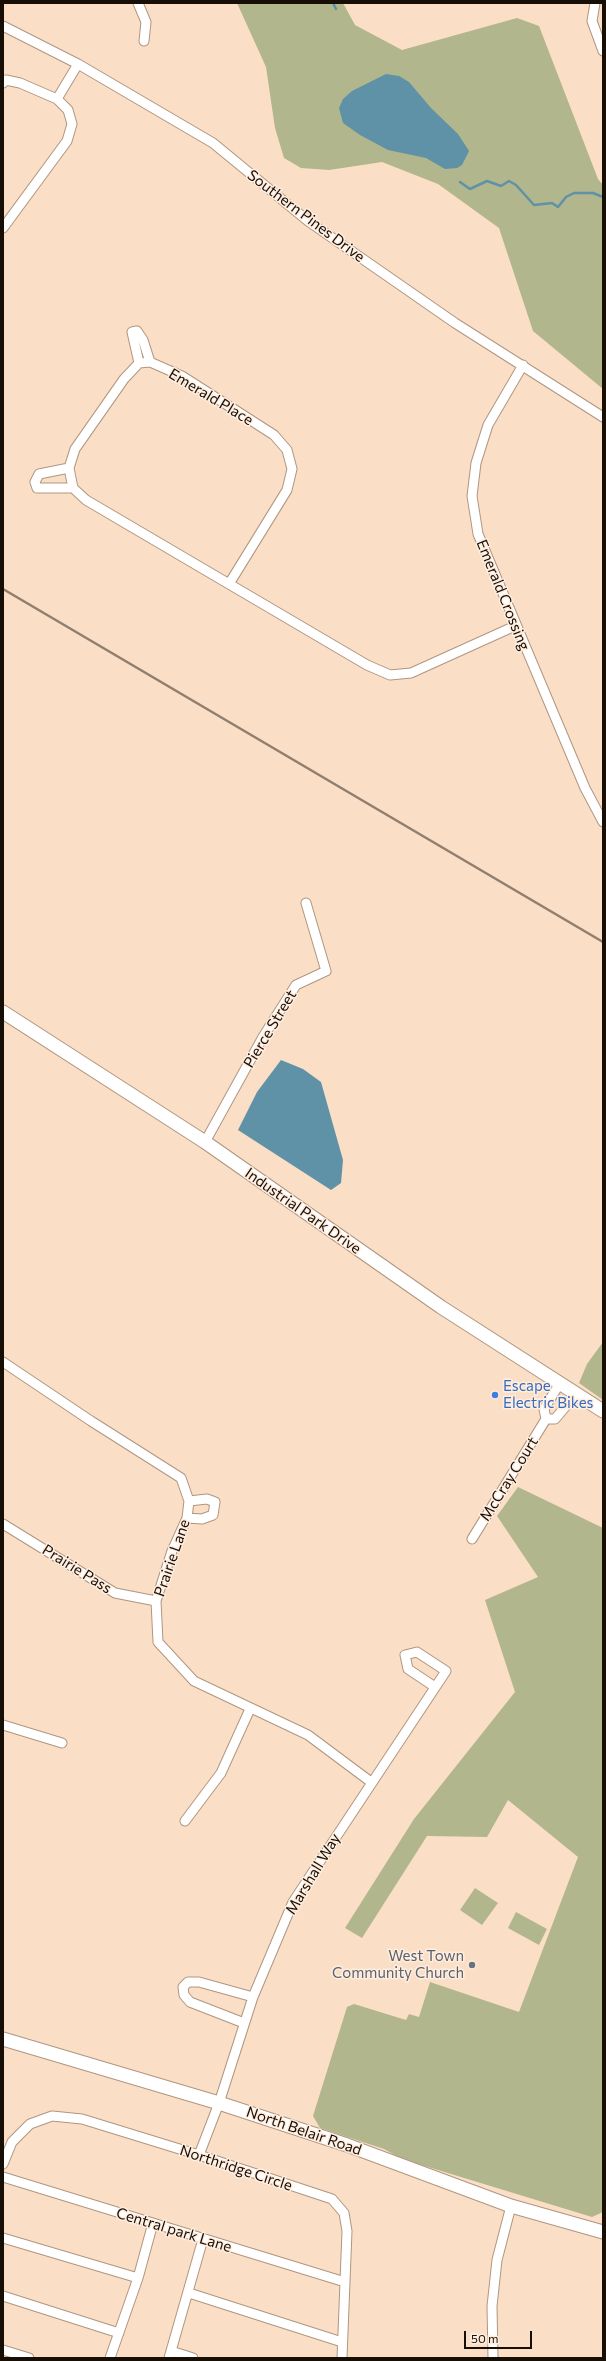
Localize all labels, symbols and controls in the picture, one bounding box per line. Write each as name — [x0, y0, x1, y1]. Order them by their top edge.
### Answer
street label: Southern Pines Drive — [244, 166, 368, 266]
street label: Emerald Place — [166, 365, 256, 429]
street label: Emerald Crossing — [473, 537, 533, 653]
street label: Pierce Street — [240, 987, 300, 1071]
street label: Industrial Park Drive — [241, 1164, 365, 1258]
place label: Escape Electric Bikes — [503, 1377, 593, 1412]
marker: Escape Electric Bikes — [490, 1390, 500, 1400]
street label: McCray Court — [476, 1434, 542, 1524]
street label: Prairie Lane — [150, 1517, 194, 1599]
street label: Prairie Pass — [39, 1541, 115, 1597]
street label: Marshall Way — [282, 1830, 344, 1918]
place label: West Town Community Church — [332, 1947, 464, 1982]
marker: West Town Community Church — [467, 1960, 477, 1970]
street label: North Belair Road — [244, 2103, 364, 2159]
street label: Northridge Circle — [177, 2141, 295, 2195]
street label: Central park Lane — [114, 2204, 234, 2256]
scale bar — [466, 2323, 534, 2349]
text: 50 m — [471, 2331, 499, 2345]

